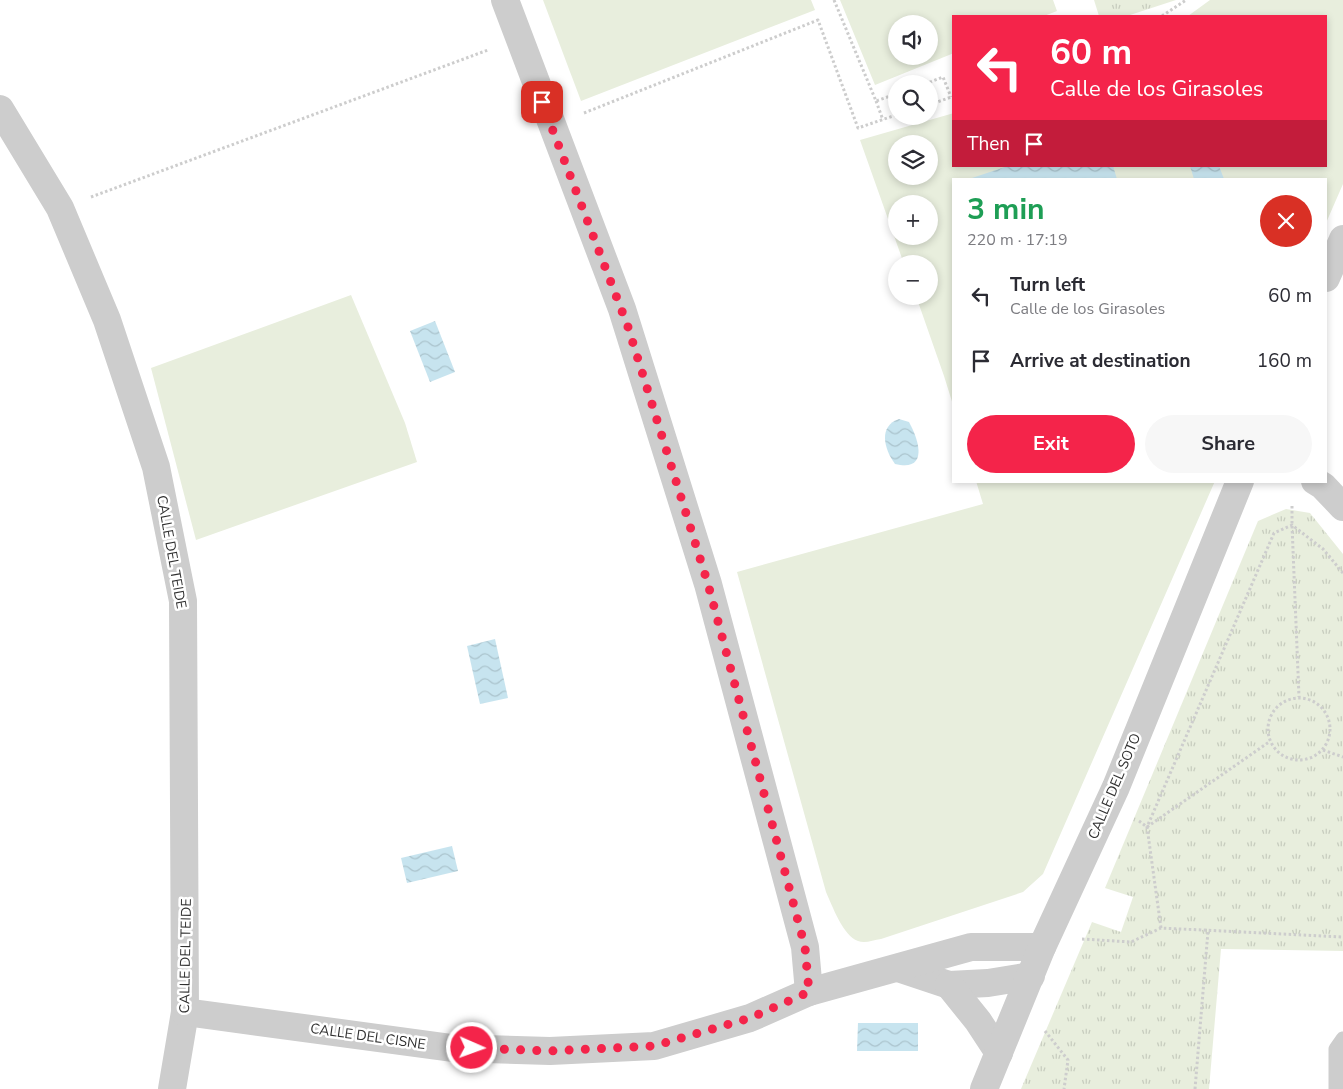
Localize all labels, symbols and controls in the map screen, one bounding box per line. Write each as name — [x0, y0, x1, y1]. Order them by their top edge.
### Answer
map controls — [888, 15, 938, 305]
button: sound — [888, 15, 938, 65]
text: 60 m — [1050, 29, 1132, 76]
icon: left — [967, 35, 1032, 100]
text: Calle de los Girasoles — [1050, 74, 1263, 104]
button: search — [888, 75, 938, 125]
pin — [521, 81, 563, 123]
icon: arrive — [528, 88, 556, 116]
icon: arrive — [1020, 130, 1048, 158]
text: Then — [967, 131, 1010, 157]
button: layers — [888, 135, 938, 185]
text: 3 min — [967, 189, 1045, 230]
button: + — [888, 195, 938, 245]
button: close — [1260, 195, 1312, 247]
text: 220 m · 17:19 — [967, 229, 1068, 251]
button: − — [888, 255, 938, 305]
text: Turn left — [1010, 272, 1085, 298]
icon: left — [967, 282, 995, 310]
text: 60 m — [1268, 283, 1312, 309]
text: Calle de los Girasoles — [1010, 298, 1165, 320]
icon: arrive — [967, 347, 995, 375]
text: Arrive at destination — [1010, 348, 1191, 374]
text: 160 m — [1257, 348, 1312, 374]
button: Exit — [967, 415, 1135, 473]
button: Share — [1145, 415, 1312, 473]
street label: CALLE DEL TEIDE — [152, 494, 191, 610]
street label: CALLE DEL SOTO — [1084, 730, 1145, 842]
street label: CALLE DEL TEIDE — [175, 898, 196, 1014]
street label: CALLE DEL CISNE — [309, 1019, 427, 1054]
position arrow — [445, 1021, 497, 1073]

